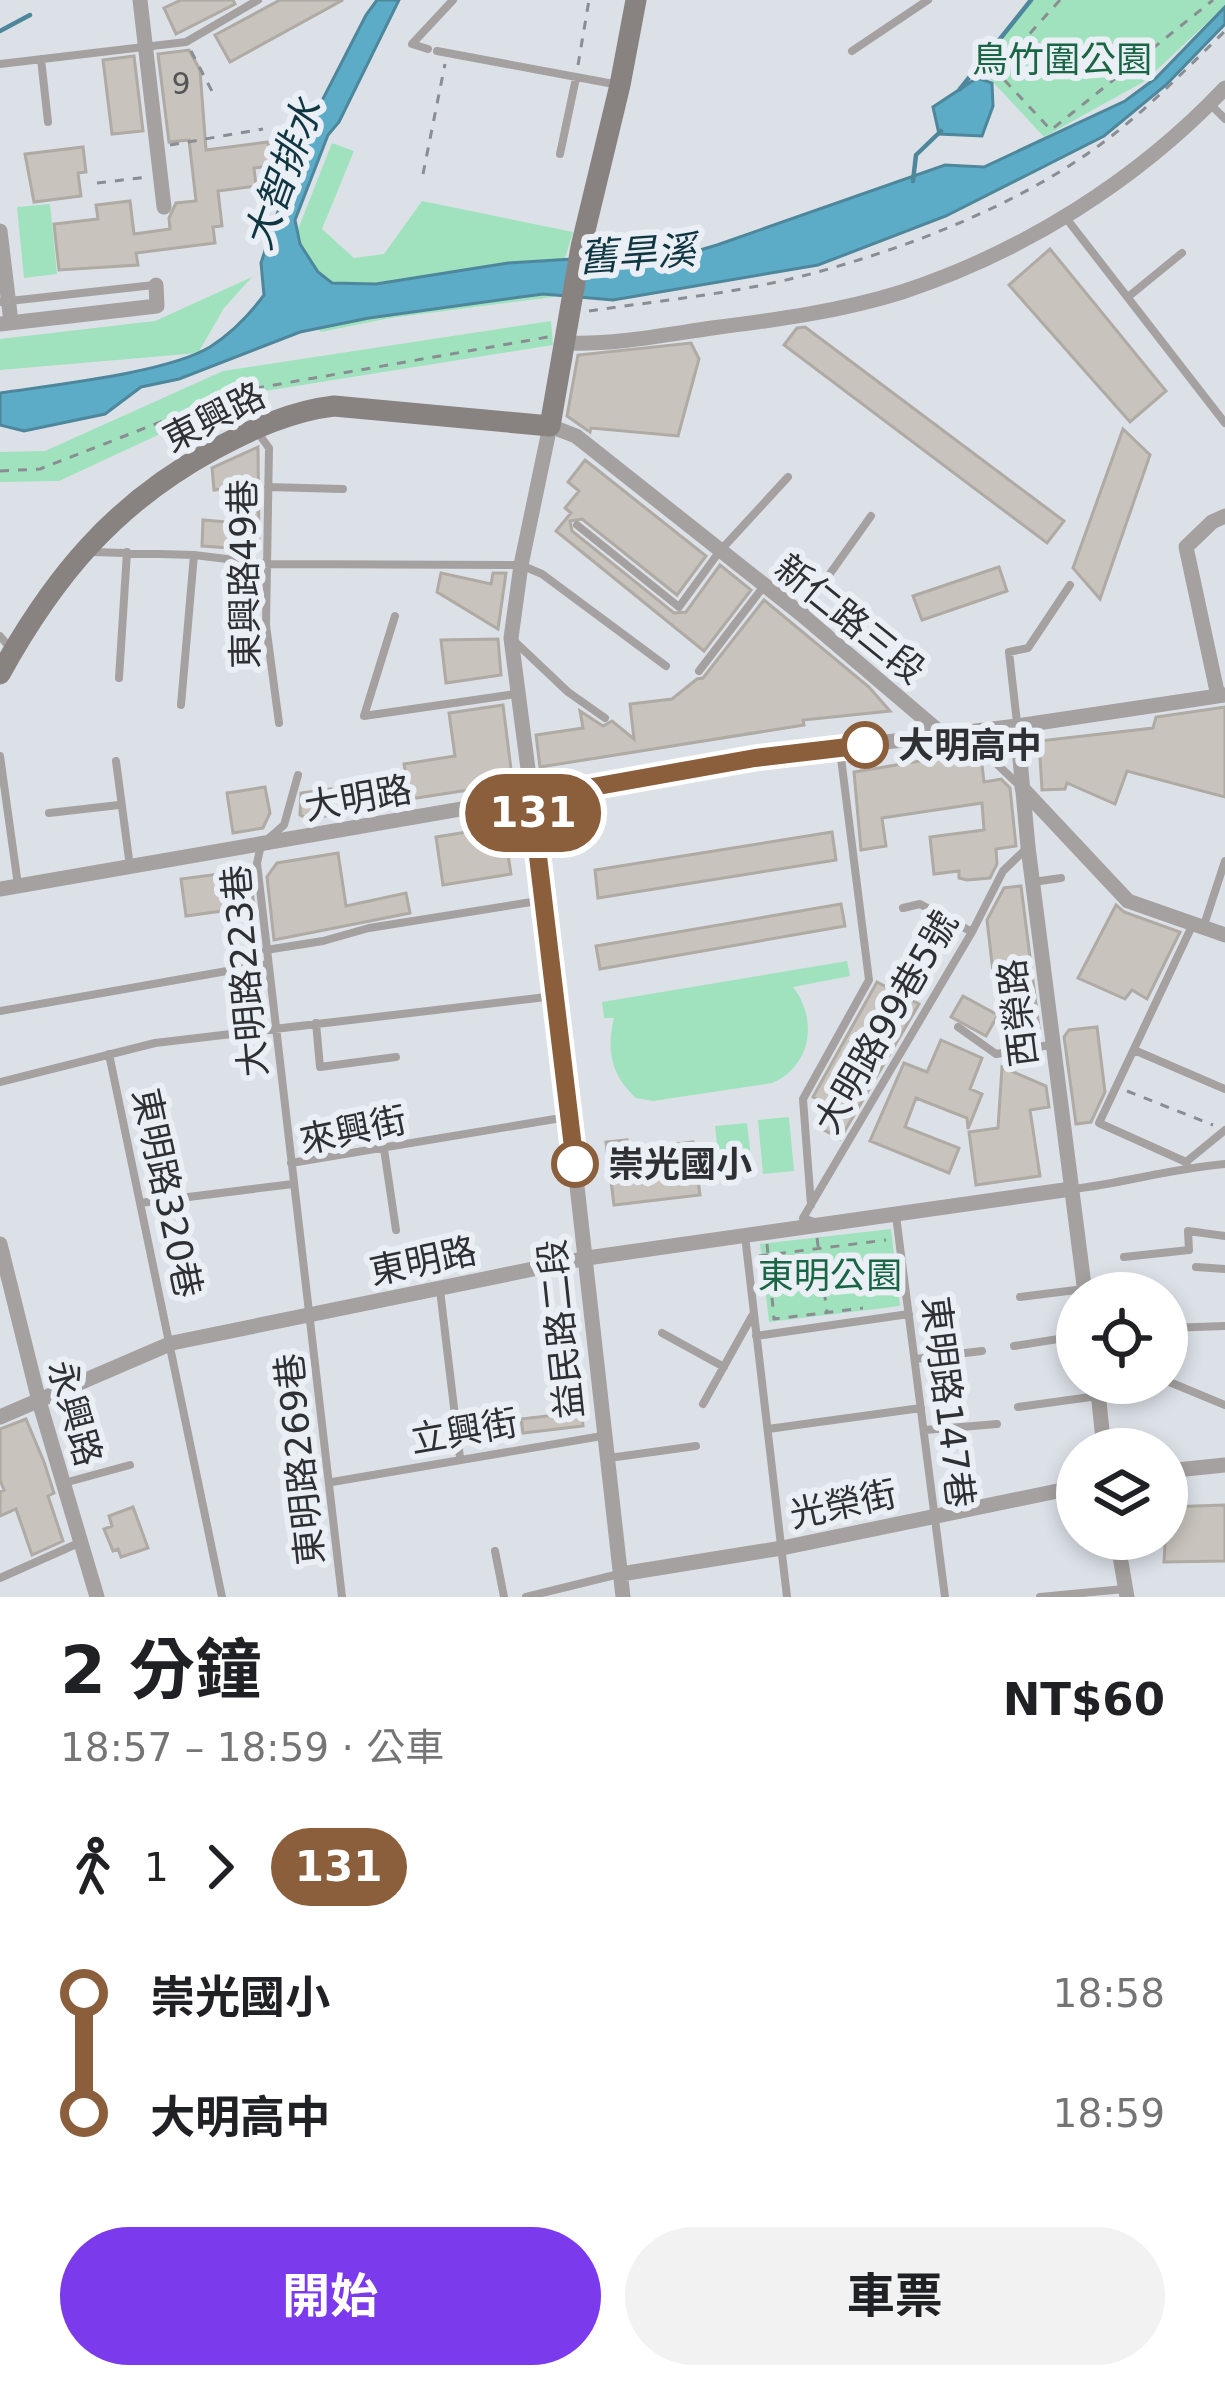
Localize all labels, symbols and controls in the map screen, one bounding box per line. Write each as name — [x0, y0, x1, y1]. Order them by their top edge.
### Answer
park label: 鳥竹圍公園 — [972, 39, 1152, 80]
house number: 9 — [171, 66, 191, 101]
water label: 大智排水 — [235, 91, 332, 255]
water label: 舊旱溪 — [577, 227, 702, 281]
street label: 東興路 — [157, 374, 271, 460]
street label: 東興路49巷 — [222, 479, 266, 669]
street label: 新仁路三段 — [767, 546, 933, 692]
marker: 大明高中 — [843, 723, 887, 767]
place label: 大明高中 — [898, 725, 1042, 766]
street label: 大明路 — [301, 768, 415, 828]
line badge: 131 — [464, 774, 602, 852]
text: 131 — [489, 788, 577, 837]
street label: 大明路223巷 — [215, 863, 275, 1079]
street label: 大明路99巷5號 — [806, 904, 966, 1140]
street label: 西榮路 — [991, 957, 1045, 1069]
street label: 東明路320巷 — [125, 1085, 209, 1301]
street label: 來興街 — [296, 1099, 410, 1161]
marker: 崇光國小 — [553, 1142, 597, 1186]
place label: 崇光國小 — [608, 1144, 752, 1185]
street label: 東明路 — [366, 1230, 480, 1292]
street label: 益民路二段 — [531, 1237, 591, 1421]
park label: 東明公園 — [758, 1255, 902, 1296]
map controls — [1056, 1272, 1188, 1560]
button: locate — [1056, 1272, 1188, 1404]
street label: 東明路147巷 — [915, 1294, 981, 1510]
street label: 東明路269巷 — [268, 1351, 332, 1567]
street label: 永興路 — [40, 1355, 110, 1471]
street label: 立興街 — [407, 1401, 521, 1461]
button: layers — [1056, 1428, 1188, 1560]
street label: 光榮街 — [786, 1473, 900, 1535]
text: 2 分鐘 — [60, 1632, 261, 1709]
text: NT$60 — [1003, 1673, 1165, 1726]
text: 18:57 – 18:59 · 公車 — [60, 1725, 444, 1770]
icon: walk — [60, 1834, 126, 1900]
icon: forward — [187, 1834, 253, 1900]
text: 131 — [295, 1842, 383, 1891]
text: 1 — [144, 1845, 169, 1890]
text: 崇光國小 — [150, 1971, 330, 2024]
text: 18:58 — [1053, 1971, 1165, 2016]
text: 大明高中 — [150, 2091, 330, 2144]
text: 18:59 — [1053, 2091, 1165, 2136]
button: 開始 — [60, 2227, 601, 2365]
button: 車票 — [625, 2227, 1165, 2365]

